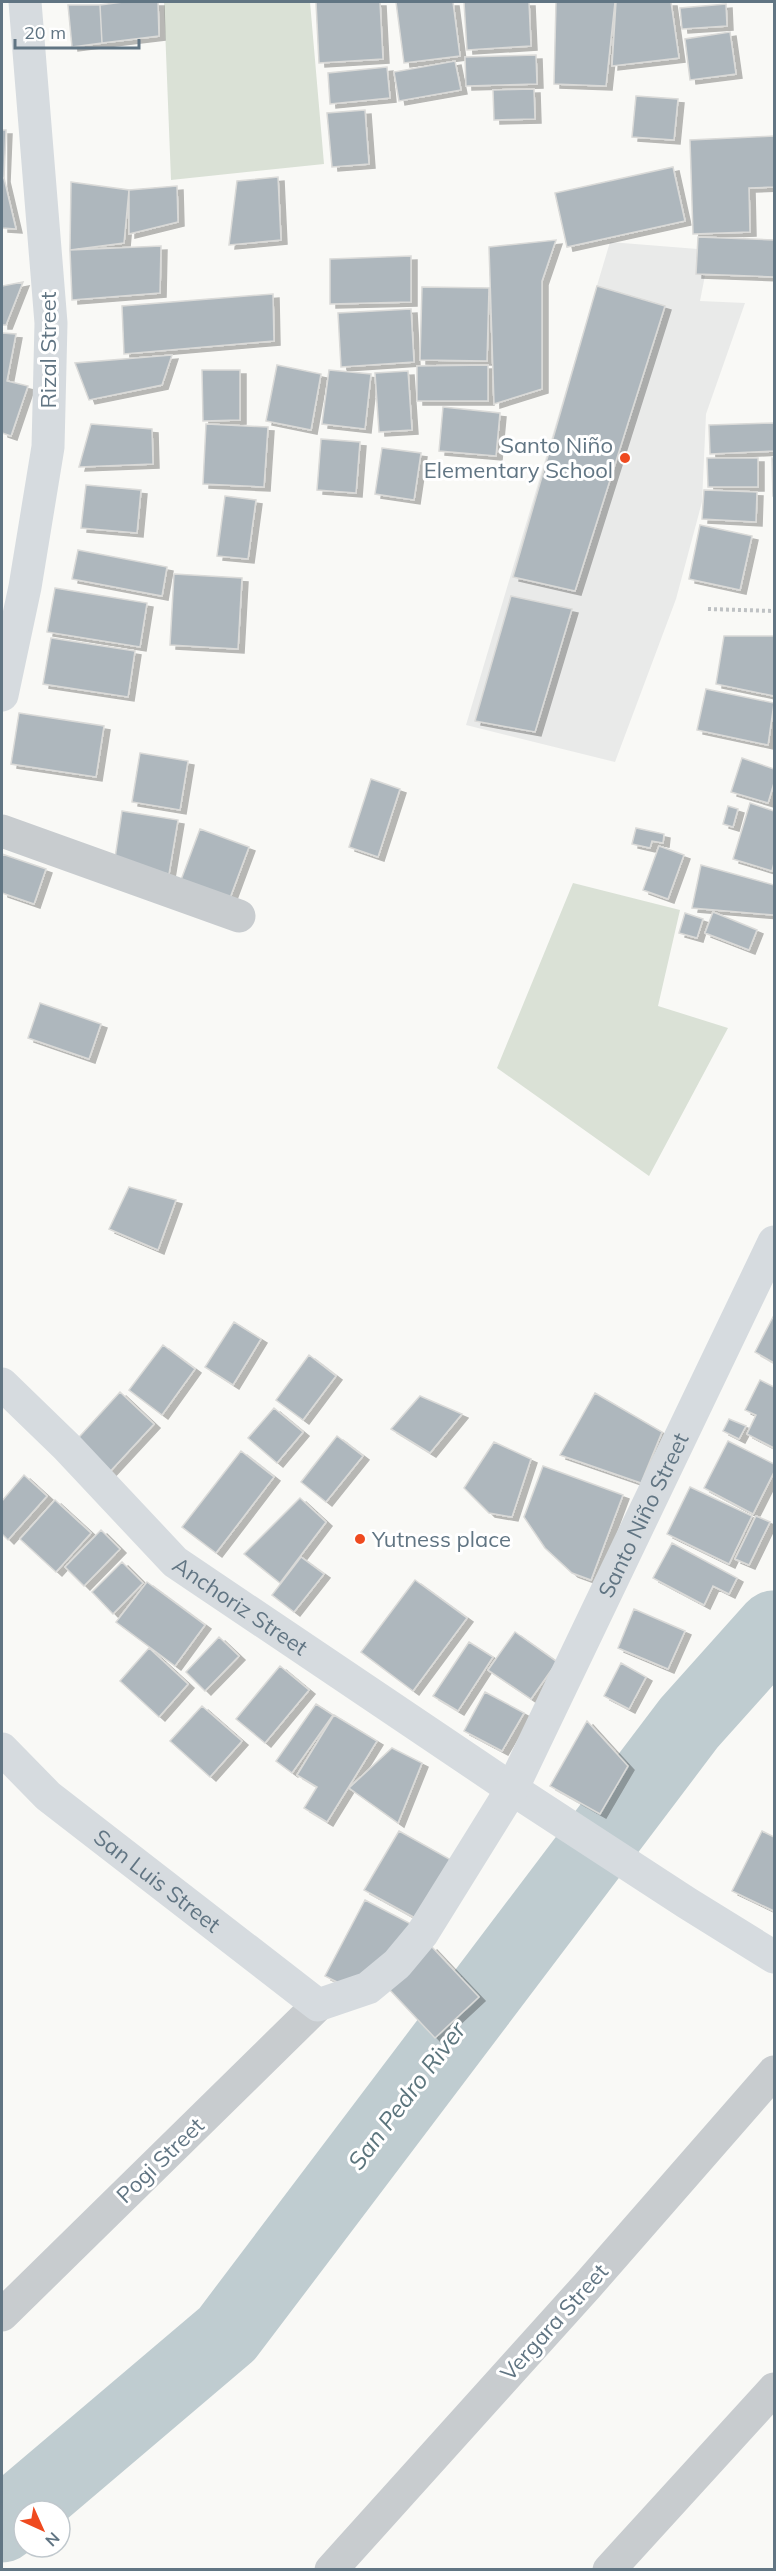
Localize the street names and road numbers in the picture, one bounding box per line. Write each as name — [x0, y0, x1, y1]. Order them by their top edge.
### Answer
street label: Rizal Street — [34, 291, 62, 408]
street label: Santo Niño Street — [592, 1428, 695, 1602]
street label: Anchoriz Street — [167, 1551, 313, 1662]
street label: San Luis Street — [88, 1823, 227, 1939]
street label: Pogi Street — [110, 2111, 210, 2209]
street label: Vergara Street — [494, 2257, 614, 2386]

